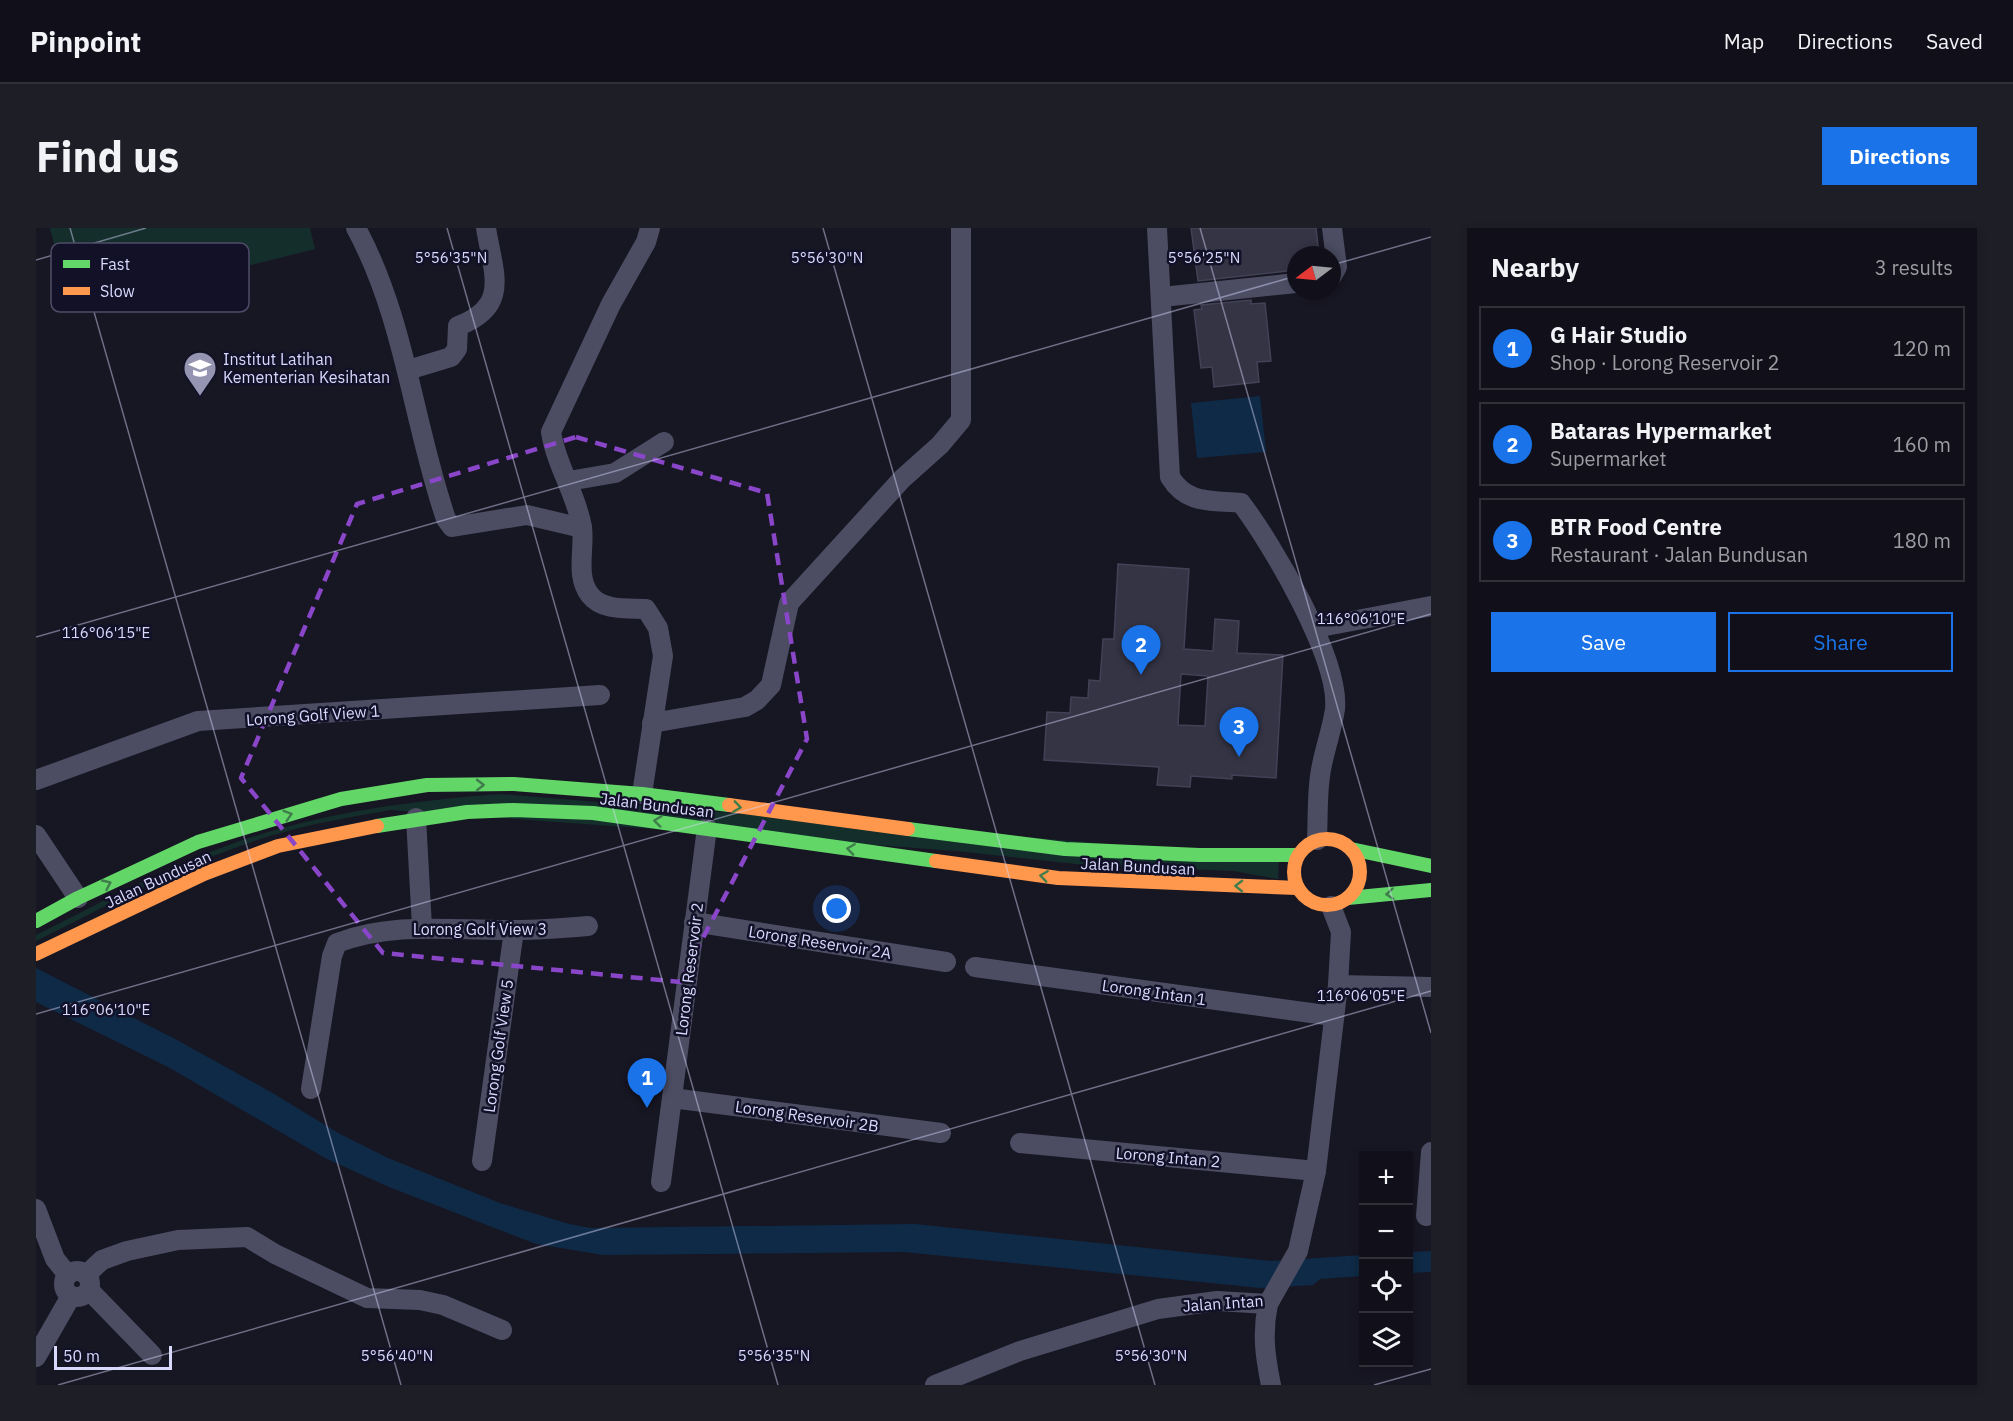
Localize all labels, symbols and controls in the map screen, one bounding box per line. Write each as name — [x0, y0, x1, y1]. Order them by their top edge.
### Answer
text: Pinpoint — [30, 23, 141, 60]
text: Map — [1724, 27, 1764, 55]
text: Directions — [1797, 27, 1893, 55]
text: Saved — [1926, 27, 1983, 55]
button: Directions — [1822, 127, 1977, 185]
text: Find us — [36, 129, 179, 184]
legend — [51, 243, 249, 312]
north arrow — [1287, 246, 1341, 300]
text: 5°56'35"N — [415, 248, 487, 267]
text: 5°56'30"N — [791, 248, 863, 267]
text: 5°56'25"N — [1168, 248, 1240, 267]
text: Nearby — [1491, 250, 1579, 284]
text: Fast — [100, 254, 130, 274]
text: 3 results — [1875, 254, 1953, 281]
text: Slow — [100, 281, 135, 301]
text: G Hair Studio — [1550, 320, 1687, 349]
text: 1 — [1507, 335, 1519, 362]
text: 120 m — [1893, 335, 1951, 362]
place label: Institut Latihan Kementerian Kesihatan — [223, 349, 390, 387]
text: Shop · Lorong Reservoir 2 — [1550, 349, 1780, 376]
school or university icon: Institut Latihan Kementerian Kesihatan — [182, 350, 218, 397]
text: Bataras Hypermarket — [1550, 416, 1772, 445]
text: 2 — [1507, 431, 1519, 458]
text: 160 m — [1893, 431, 1951, 458]
text: Supermarket — [1550, 445, 1667, 472]
text: BTR Food Centre — [1550, 512, 1722, 541]
text: 3 — [1507, 527, 1519, 554]
text: 180 m — [1893, 527, 1951, 554]
text: Restaurant · Jalan Bundusan — [1550, 541, 1808, 568]
text: 116°06'10"E — [1317, 609, 1405, 628]
button: Save — [1491, 612, 1716, 672]
button: Share — [1728, 612, 1953, 672]
text: 116°06'15"E — [62, 623, 150, 642]
pin: 2 — [1122, 626, 1160, 675]
street label: Lorong Golf View 1 — [245, 700, 381, 730]
pin: 3 — [1220, 708, 1258, 757]
one-way arrow — [475, 778, 484, 791]
street label: Jalan Bundusan — [599, 788, 715, 822]
one-way arrow — [732, 801, 741, 813]
one-way arrow — [282, 810, 293, 822]
one-way arrow — [653, 816, 662, 828]
one-way arrow — [846, 843, 855, 855]
street label: Jalan Bundusan — [102, 846, 214, 912]
street label: Jalan Bundusan — [1080, 853, 1196, 879]
one-way arrow — [1039, 871, 1049, 883]
one-way arrow — [100, 880, 111, 892]
one-way arrow — [1234, 880, 1243, 893]
one-way arrow — [1385, 887, 1394, 900]
your location — [822, 894, 851, 923]
street label: Lorong Reservoir 2 — [671, 901, 707, 1037]
street label: Lorong Golf View 3 — [413, 919, 547, 939]
street label: Lorong Reservoir 2A — [747, 921, 893, 963]
street label: Lorong Intan 1 — [1101, 975, 1207, 1009]
street label: Lorong Golf View 5 — [479, 978, 517, 1114]
text: 116°06'05"E — [1317, 986, 1405, 1005]
text: 116°06'10"E — [62, 1000, 150, 1019]
pin: 1 — [628, 1058, 666, 1108]
street label: Lorong Reservoir 2B — [734, 1096, 880, 1136]
street label: Lorong Intan 2 — [1115, 1142, 1221, 1172]
map controls — [1359, 1151, 1413, 1367]
button: + — [1359, 1151, 1413, 1205]
button: − — [1359, 1205, 1413, 1259]
button: locate — [1359, 1259, 1413, 1313]
street label: Jalan Intan — [1182, 1290, 1264, 1316]
button: layers — [1359, 1313, 1413, 1367]
scale bar — [54, 1343, 172, 1370]
text: 50 m — [63, 1346, 100, 1366]
text: 5°56'40"N — [361, 1346, 433, 1365]
text: 5°56'35"N — [738, 1346, 810, 1365]
text: 5°56'30"N — [1115, 1346, 1187, 1365]

